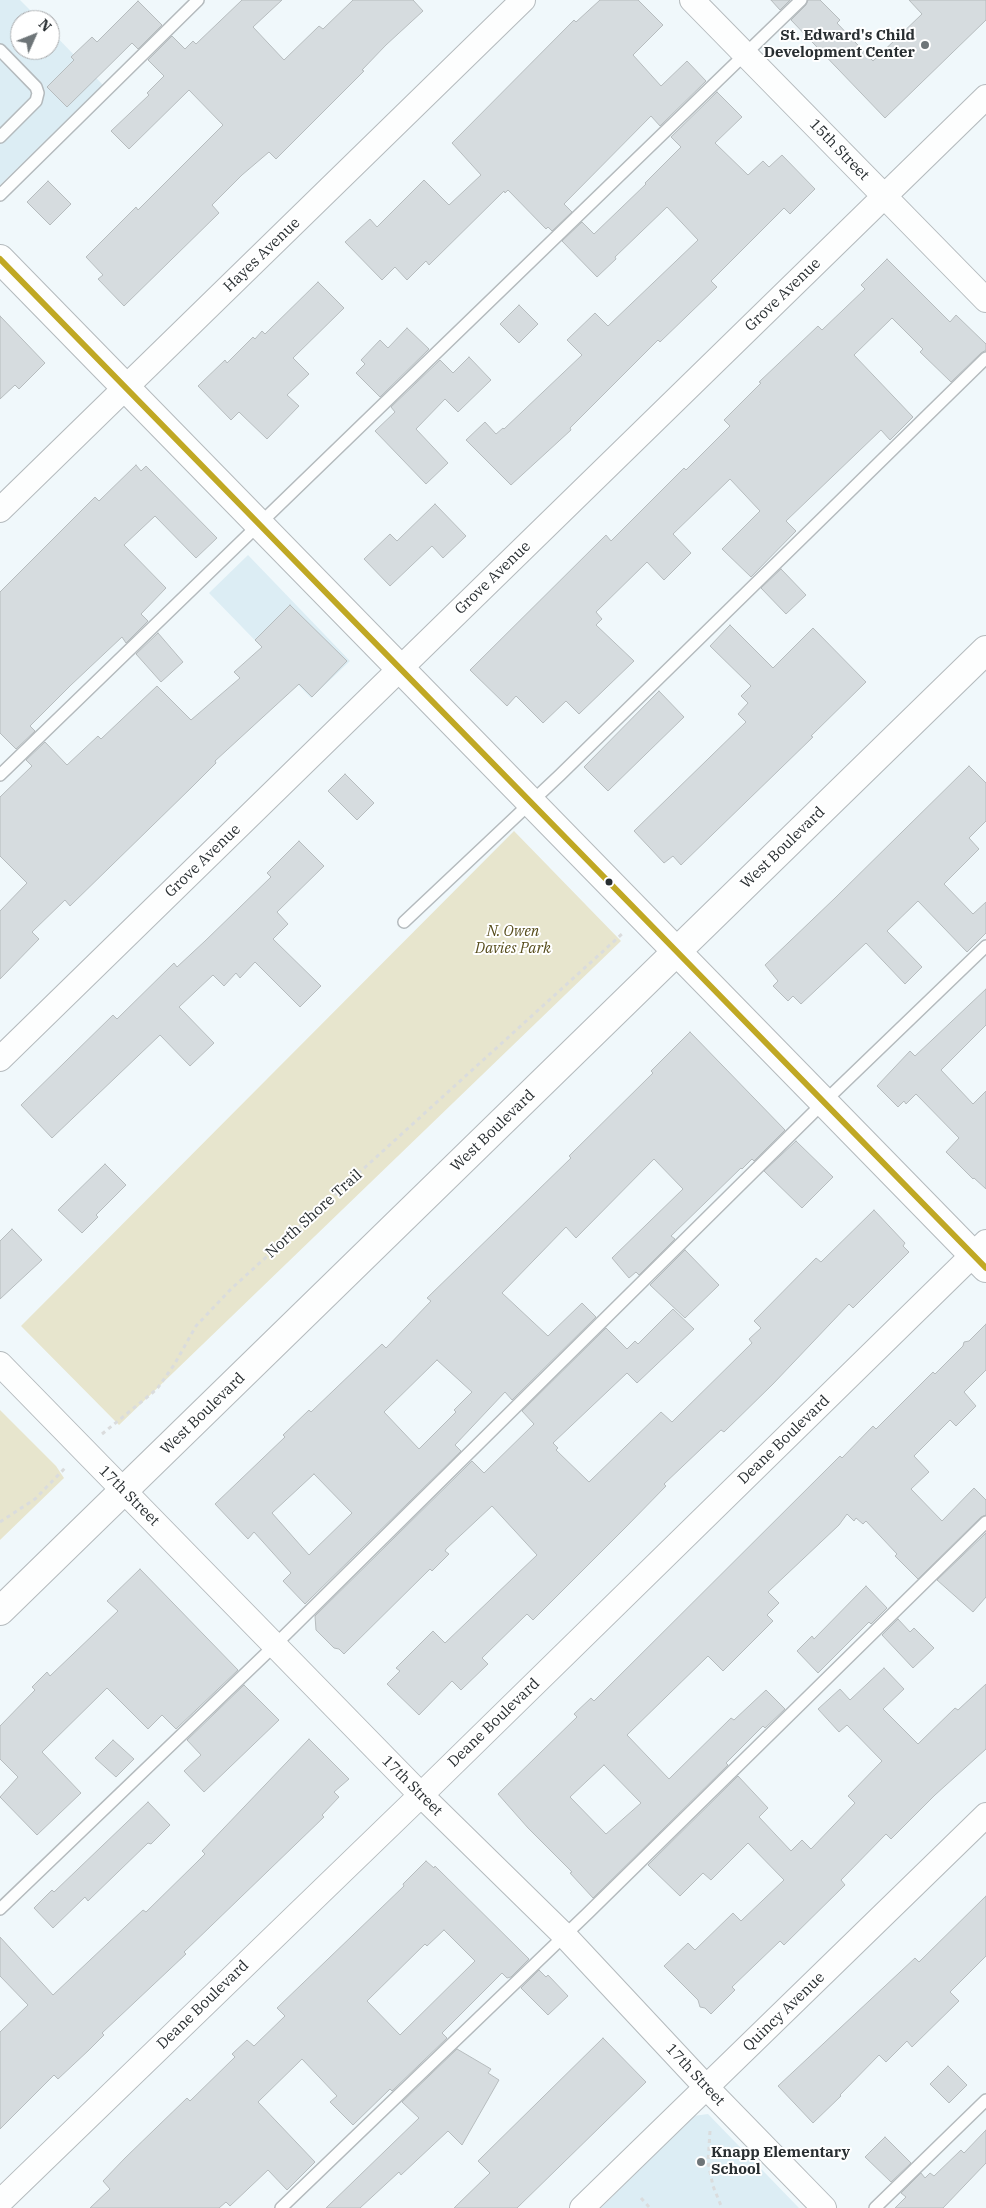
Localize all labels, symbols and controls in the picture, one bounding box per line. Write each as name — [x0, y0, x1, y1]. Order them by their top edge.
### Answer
north arrow — [10, 10, 60, 60]
text: N — [35, 15, 55, 36]
place label: St. Edward's Child Development Center — [764, 27, 915, 62]
marker: St. Edward's Child Development Center — [919, 39, 931, 51]
street label: 15th Street — [805, 116, 873, 184]
street label: Hayes Avenue — [220, 214, 304, 296]
street label: Grove Avenue — [742, 255, 824, 335]
street label: Grove Avenue — [452, 538, 534, 618]
street label: West Boulevard — [737, 803, 829, 893]
street label: Grove Avenue — [162, 821, 244, 901]
unlabelled marker — [604, 877, 614, 887]
park label: N. Owen Davies Park — [475, 923, 551, 958]
street label: West Boulevard — [447, 1086, 539, 1176]
street label: North Shore Trail — [262, 1166, 366, 1262]
street label: West Boulevard — [157, 1369, 249, 1459]
street label: Deane Boulevard — [735, 1392, 833, 1488]
street label: 17th Street — [95, 1462, 163, 1530]
street label: Deane Boulevard — [445, 1675, 543, 1771]
street label: 17th Street — [378, 1752, 446, 1820]
street label: Deane Boulevard — [154, 1957, 252, 2053]
street label: Quincy Avenue — [740, 1969, 828, 2055]
street label: 17th Street — [662, 2040, 728, 2110]
place label: Knapp Elementary School — [711, 2144, 850, 2179]
marker: Knapp Elementary School — [695, 2156, 707, 2168]

